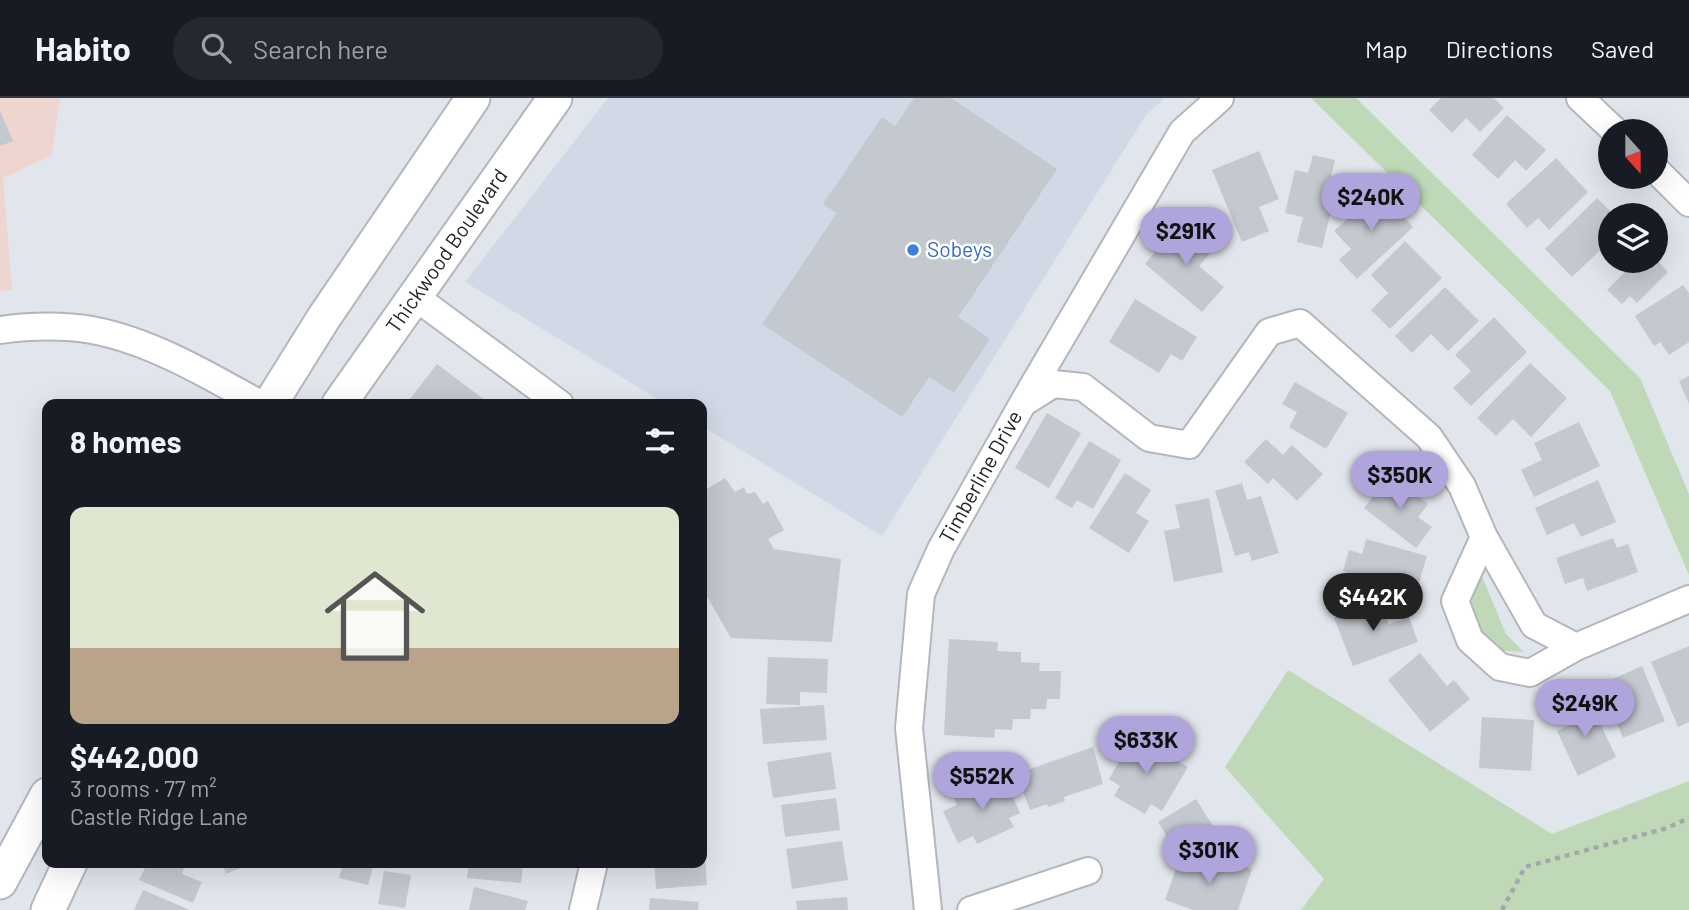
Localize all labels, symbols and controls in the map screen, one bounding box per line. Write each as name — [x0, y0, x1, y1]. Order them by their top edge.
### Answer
search box — [173, 17, 663, 80]
text: Habito — [35, 28, 131, 68]
icon: search — [197, 29, 235, 67]
text: Search here — [253, 33, 388, 64]
text: Map — [1365, 34, 1408, 63]
text: Directions — [1446, 34, 1553, 63]
text: Saved — [1591, 34, 1654, 63]
north arrow — [1598, 119, 1668, 189]
map controls — [1598, 119, 1668, 273]
street label: Thickwood Boulevard — [380, 163, 512, 337]
pin: $240K — [1322, 174, 1420, 233]
text: $240K — [1337, 182, 1405, 210]
button: layers — [1598, 203, 1668, 273]
pin: $291K — [1137, 208, 1235, 267]
text: $291K — [1156, 216, 1216, 244]
place label: Sobeys — [927, 236, 992, 261]
marker: Sobeys — [905, 242, 921, 258]
street label: Timberline Drive — [933, 405, 1027, 547]
icon: filters — [641, 422, 679, 460]
text: 8 homes — [70, 423, 181, 459]
pin: $350K — [1351, 452, 1449, 511]
text: $350K — [1367, 460, 1433, 488]
icon: home — [312, 553, 438, 679]
pin: $442K — [1324, 574, 1422, 633]
text: $442K — [1339, 582, 1407, 610]
pin: $249K — [1536, 680, 1634, 739]
text: $249K — [1552, 688, 1618, 716]
pin: $633K — [1097, 716, 1195, 776]
text: $633K — [1114, 725, 1178, 753]
text: $442,000 — [70, 738, 199, 774]
pin: $552K — [933, 752, 1031, 812]
text: $552K — [949, 761, 1015, 789]
text: 3 rooms · 77 m² — [70, 774, 217, 802]
text: Castle Ridge Lane — [70, 802, 248, 830]
pin: $301K — [1160, 826, 1258, 886]
text: $301K — [1179, 835, 1239, 863]

